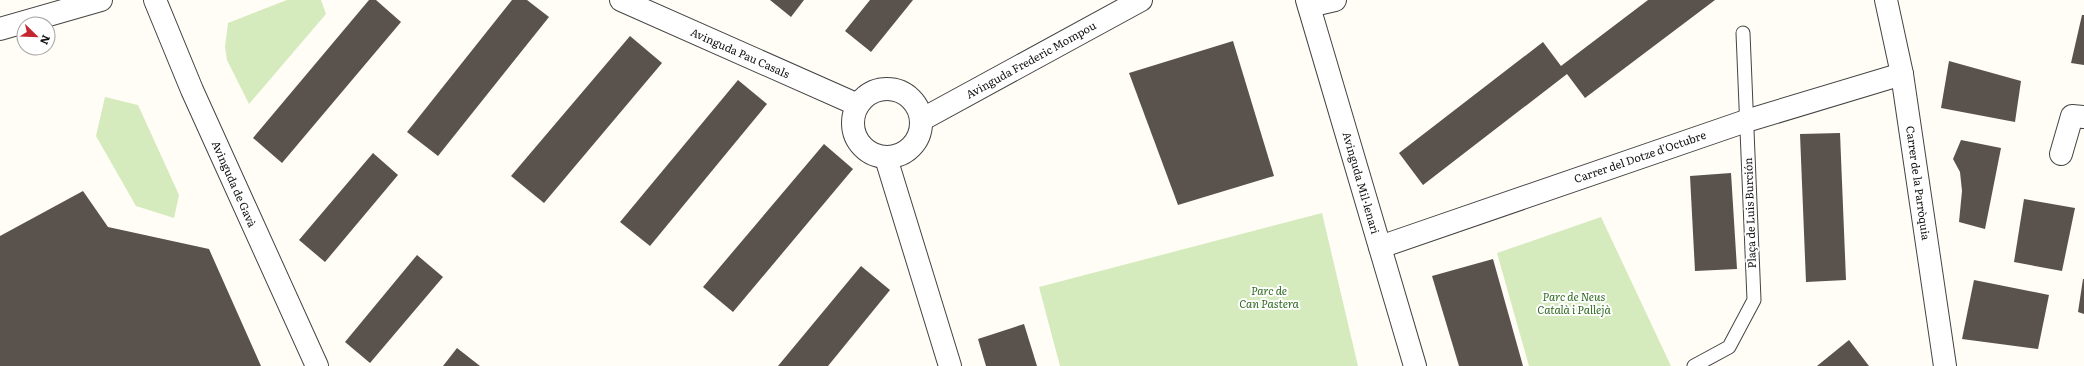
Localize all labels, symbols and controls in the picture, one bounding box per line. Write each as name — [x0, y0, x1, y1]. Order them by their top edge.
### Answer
north arrow — [16, 16, 56, 56]
street label: Avinguda Frederic Mompou — [963, 17, 1098, 102]
street label: Avinguda Pau Casals — [688, 23, 793, 81]
text: N — [37, 33, 55, 48]
street label: Carrer de la Parròquia — [1903, 125, 1935, 241]
street label: Carrer del Dotze d'Octubre — [1572, 126, 1708, 186]
street label: Avinguda Mil·lenari — [1340, 130, 1384, 236]
street label: Avinguda de Gavà — [209, 138, 261, 229]
street label: Plaça de Luis Burción — [1739, 157, 1759, 269]
park label: Parc de Can Pastera — [1239, 282, 1299, 311]
park label: Parc de Neus Català i Pallejà — [1537, 288, 1611, 317]

